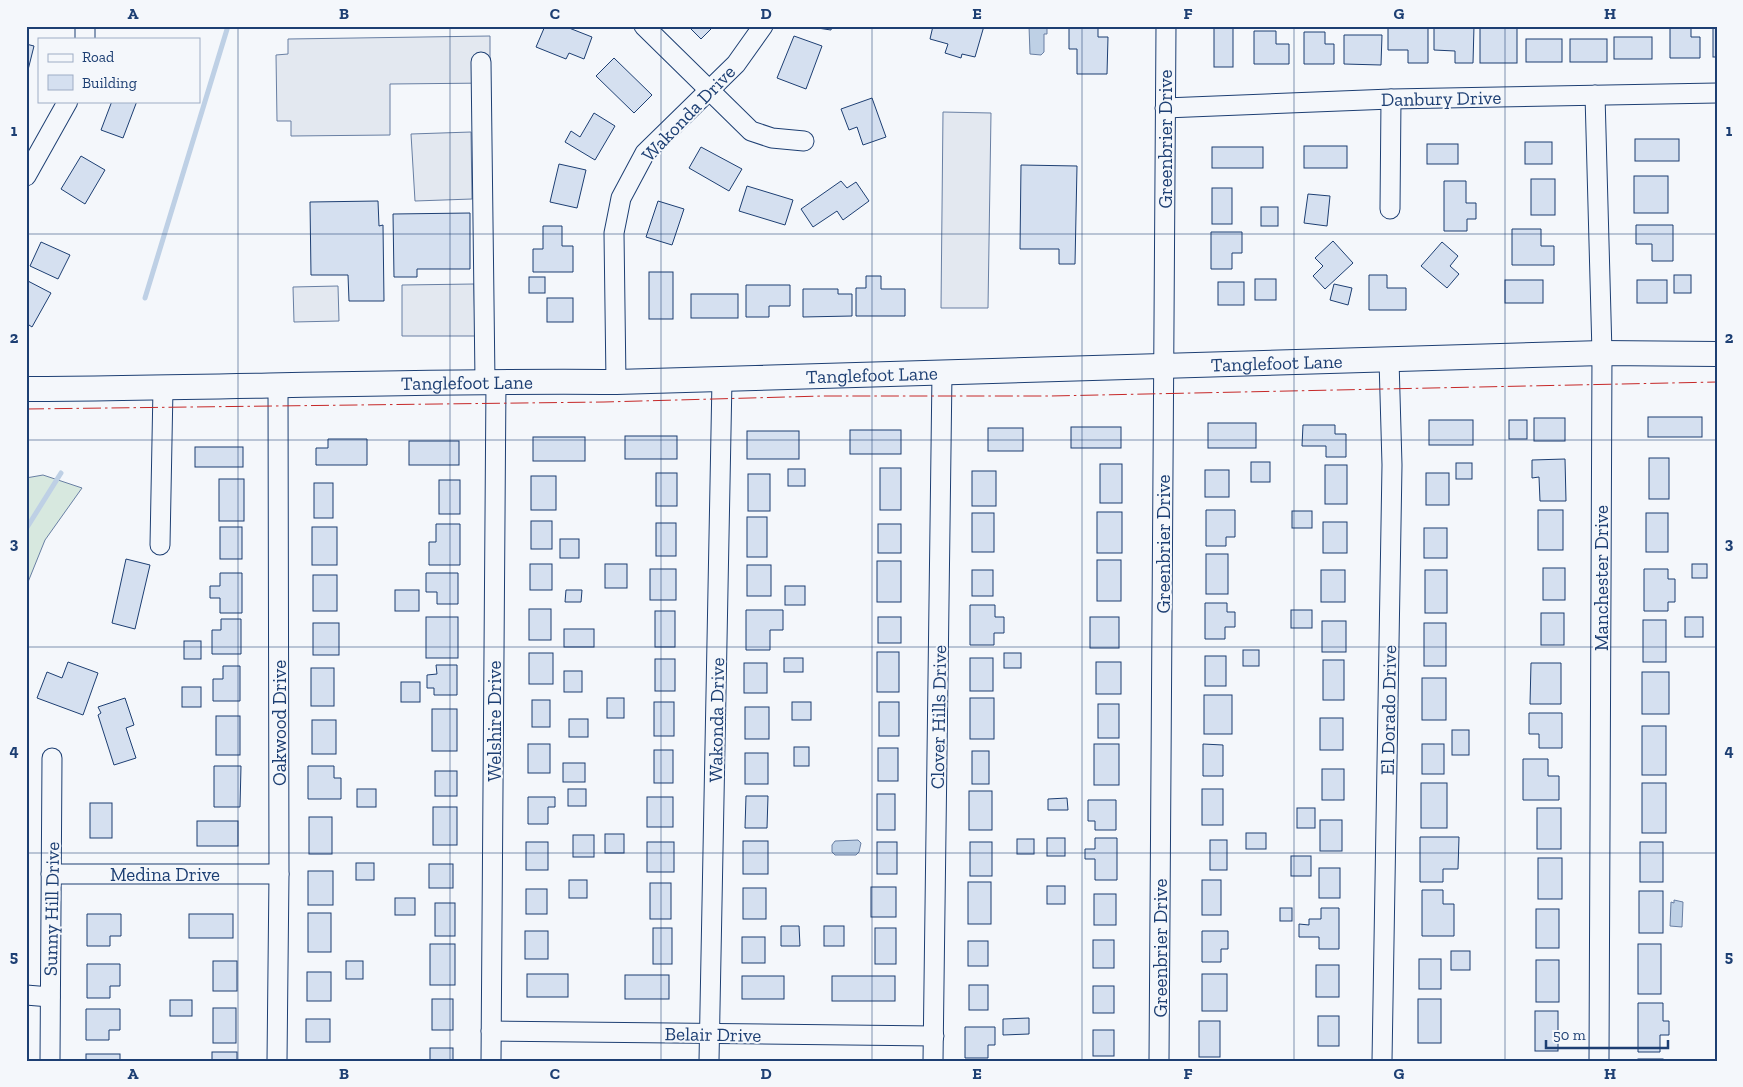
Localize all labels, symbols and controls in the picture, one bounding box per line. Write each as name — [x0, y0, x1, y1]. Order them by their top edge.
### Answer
text: A — [128, 4, 139, 23]
text: B — [339, 4, 349, 23]
text: C — [550, 4, 560, 23]
text: D — [760, 4, 772, 23]
text: E — [972, 4, 982, 23]
text: F — [1183, 4, 1193, 23]
text: G — [1394, 4, 1405, 23]
text: H — [1604, 4, 1616, 23]
legend — [38, 38, 200, 102]
text: Road — [82, 48, 115, 66]
street label: Wakonda Drive — [637, 60, 740, 166]
street label: Greenbrier Drive — [1154, 69, 1177, 208]
text: Building — [82, 74, 137, 92]
street label: Danbury Drive — [1381, 86, 1501, 111]
text: 1 — [11, 121, 18, 140]
text: 1 — [1726, 121, 1733, 140]
text: 2 — [10, 328, 19, 347]
text: 2 — [1725, 328, 1734, 347]
street label: Tanglefoot Lane — [1210, 350, 1343, 377]
street label: Tanglefoot Lane — [806, 362, 938, 388]
street label: Tanglefoot Lane — [401, 371, 533, 395]
street label: Greenbrier Drive — [1152, 474, 1175, 613]
street label: Manchester Drive — [1590, 505, 1613, 651]
text: 3 — [10, 534, 19, 553]
text: 3 — [1725, 534, 1734, 553]
street label: Clover Hills Drive — [926, 645, 951, 789]
street label: El Dorado Drive — [1376, 645, 1401, 775]
street label: Wakonda Drive — [704, 657, 729, 783]
street label: Oakwood Drive — [268, 660, 291, 786]
street label: Welshire Drive — [483, 660, 506, 782]
text: 4 — [9, 741, 19, 760]
text: 4 — [1724, 741, 1734, 760]
street label: Sunny Hill Drive — [39, 842, 64, 976]
street label: Medina Drive — [110, 863, 220, 886]
street label: Greenbrier Drive — [1149, 878, 1172, 1017]
text: 5 — [10, 947, 18, 966]
text: 5 — [1725, 947, 1733, 966]
scale bar — [1546, 1017, 1668, 1049]
street label: Belair Drive — [664, 1022, 762, 1047]
text: 50 m — [1553, 1026, 1586, 1044]
text: A — [128, 1064, 139, 1083]
text: B — [339, 1064, 349, 1083]
text: C — [550, 1064, 560, 1083]
text: D — [760, 1064, 772, 1083]
text: E — [972, 1064, 982, 1083]
text: F — [1183, 1064, 1193, 1083]
text: G — [1394, 1064, 1405, 1083]
text: H — [1604, 1064, 1616, 1083]

